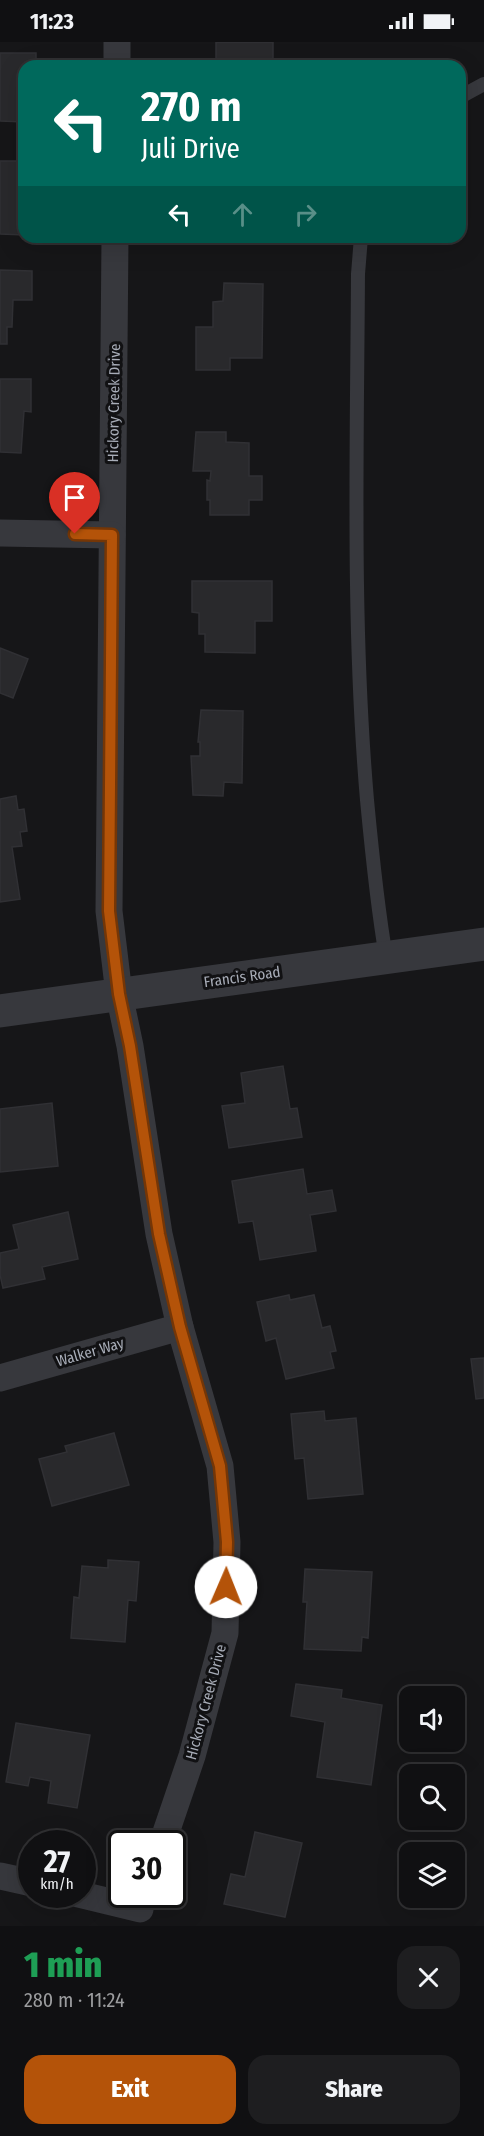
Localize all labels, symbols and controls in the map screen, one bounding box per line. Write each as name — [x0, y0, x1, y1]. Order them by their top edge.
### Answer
text: 11:23 — [30, 8, 74, 35]
text: 270 m — [141, 82, 241, 132]
icon: left — [42, 84, 120, 162]
text: Juli Drive — [141, 133, 240, 165]
icon: left — [163, 198, 196, 231]
icon: ahead — [226, 198, 259, 231]
icon: right — [289, 198, 322, 231]
street label: Hickory Creek Drive — [104, 343, 124, 463]
pin — [49, 472, 100, 534]
icon: arrive — [58, 481, 91, 514]
street label: Francis Road — [202, 963, 282, 991]
street label: Walker Way — [54, 1334, 126, 1370]
position arrow — [194, 1555, 258, 1619]
street label: Hickory Creek Drive — [182, 1642, 230, 1762]
map controls — [399, 1686, 465, 1908]
button: sound — [399, 1686, 465, 1752]
button: search — [399, 1764, 465, 1830]
speed limit sign: 30 — [108, 1830, 186, 1908]
button: layers — [399, 1842, 465, 1908]
text: 27 — [44, 1844, 70, 1880]
text: km/h — [40, 1875, 74, 1893]
text: 1 min — [24, 1943, 102, 1987]
button: close — [397, 1946, 460, 2009]
text: 280 m · 11:24 — [24, 1988, 125, 2012]
button: Exit — [24, 2055, 236, 2124]
button: Share — [248, 2055, 460, 2124]

